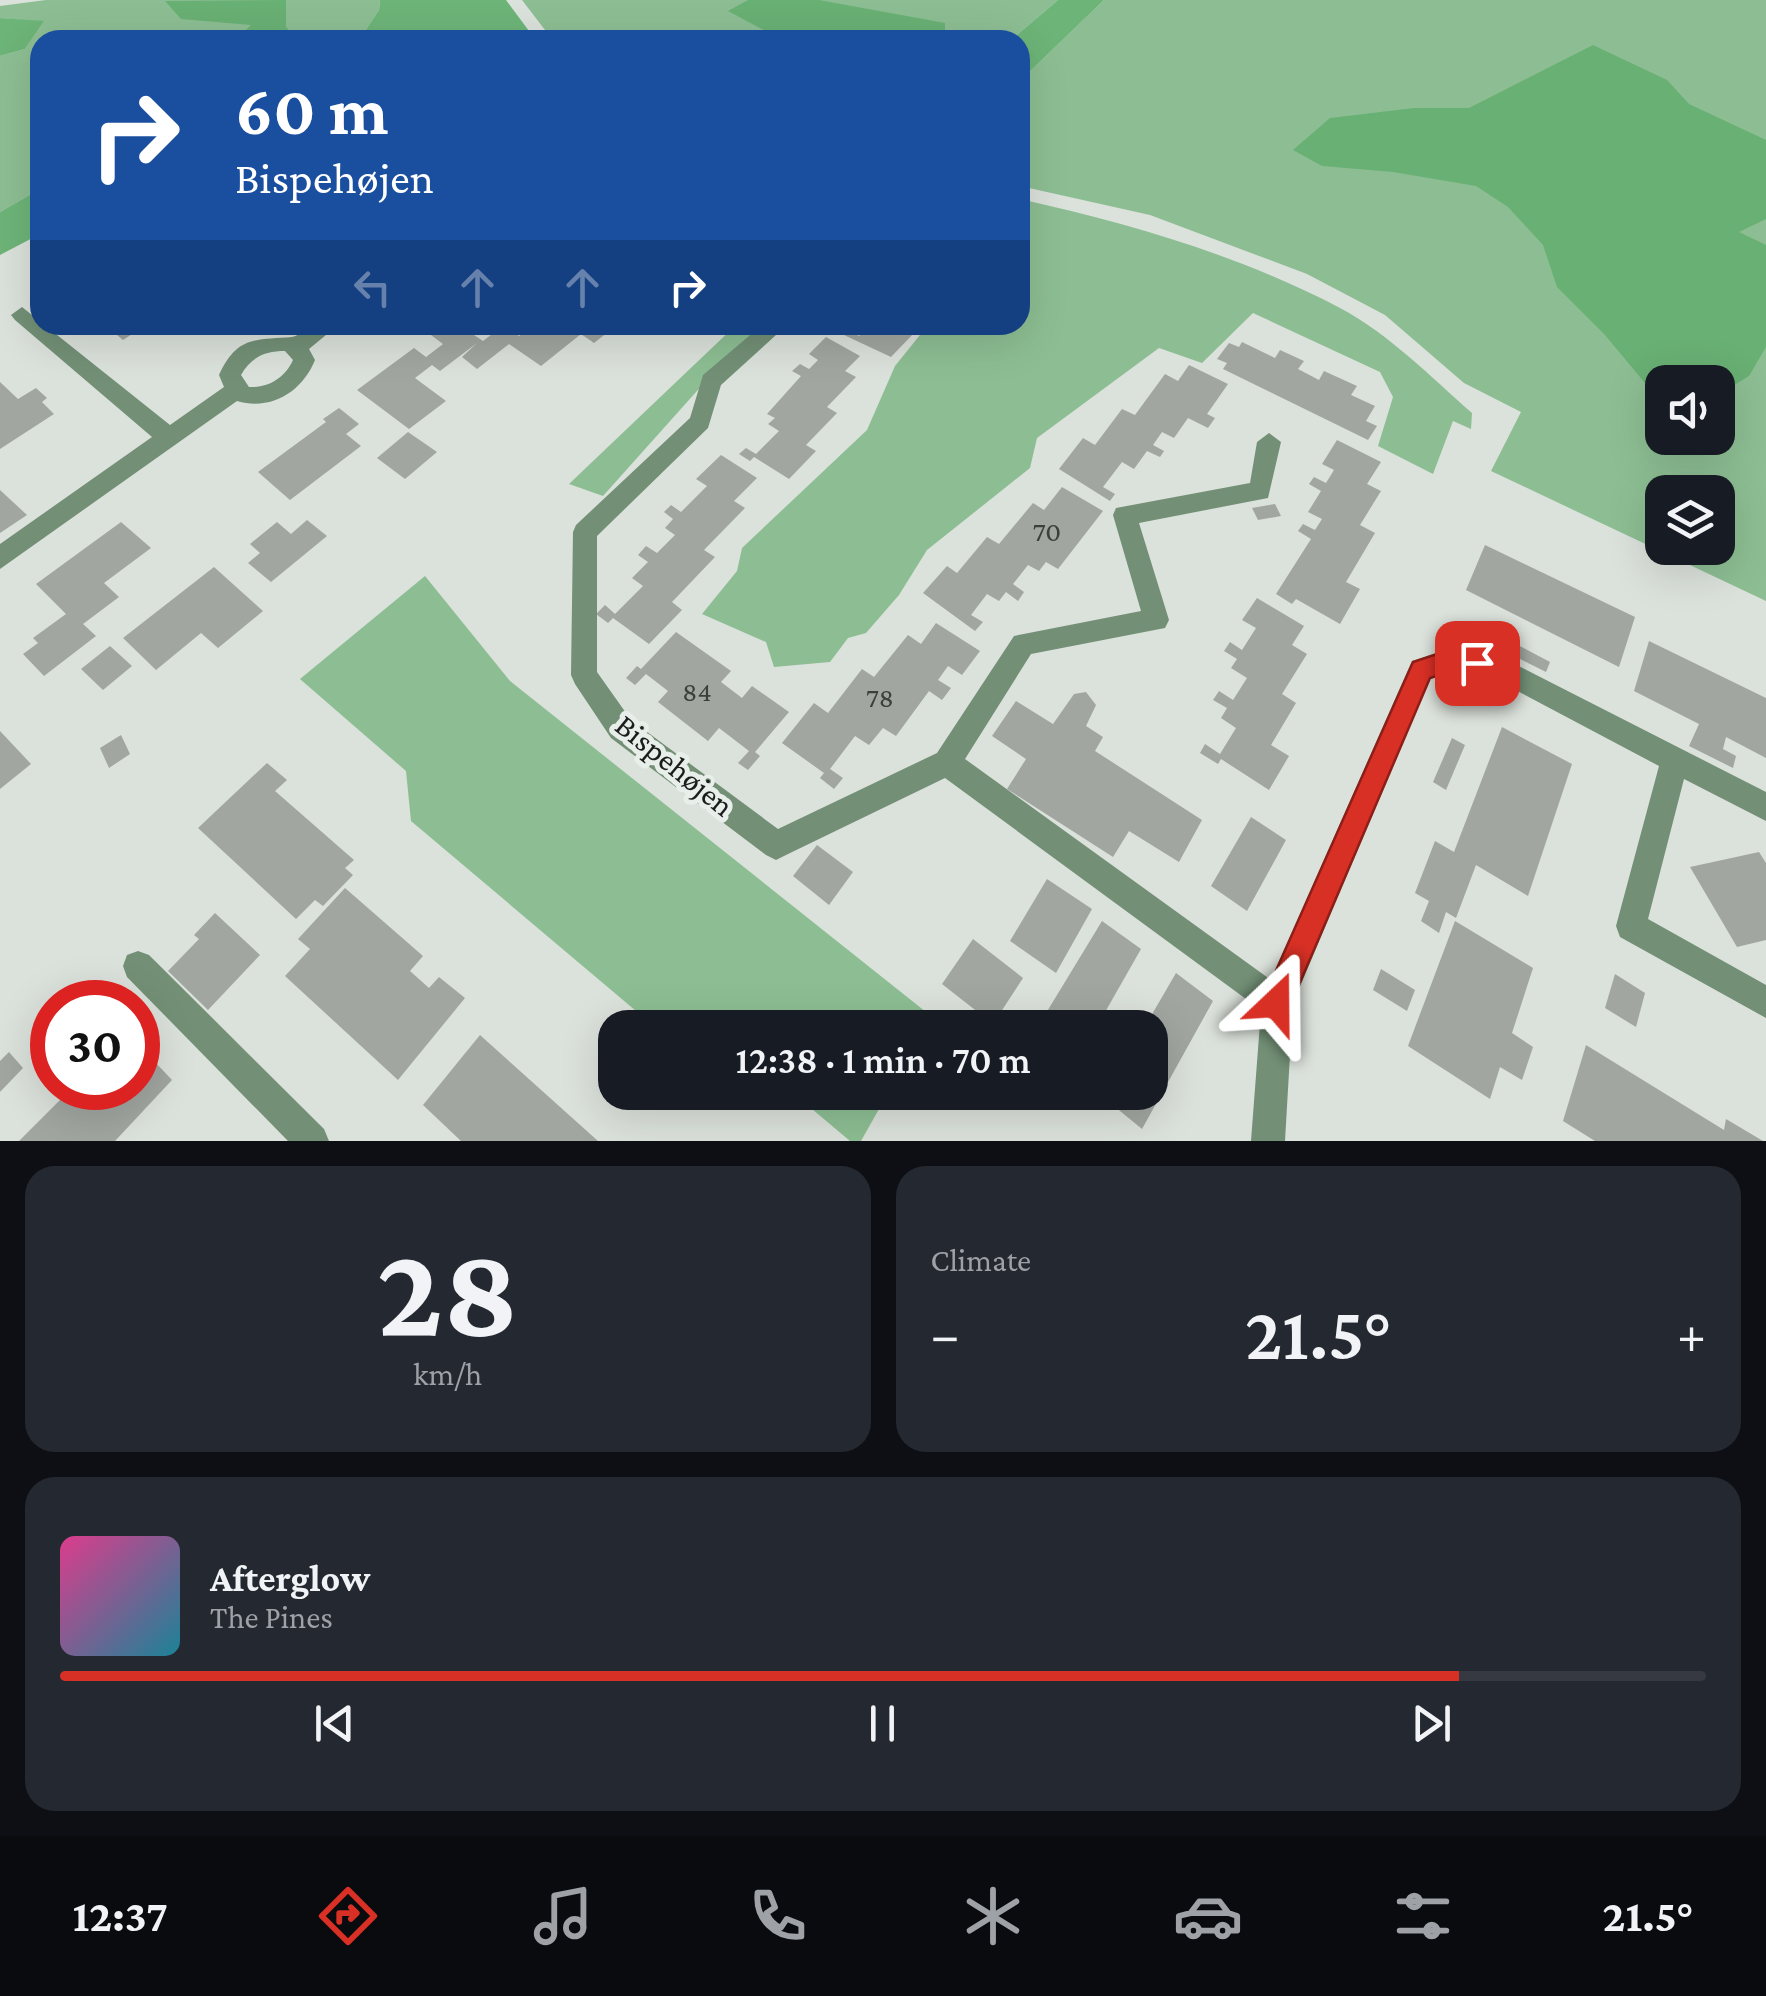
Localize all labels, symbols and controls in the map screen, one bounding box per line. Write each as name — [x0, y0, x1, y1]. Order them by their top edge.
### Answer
icon: right — [70, 70, 200, 200]
text: 60 m — [235, 71, 388, 149]
text: Bispehøjen — [235, 153, 434, 203]
icon: left — [345, 260, 400, 315]
icon: ahead — [450, 260, 505, 315]
icon: ahead — [555, 260, 610, 315]
icon: right — [660, 260, 715, 315]
map controls — [1645, 365, 1735, 565]
button: sound — [1645, 365, 1735, 455]
button: layers — [1645, 475, 1735, 565]
house number: 70 — [1033, 516, 1061, 547]
pin — [1435, 621, 1520, 706]
icon: arrive — [1450, 636, 1505, 691]
house number: 84 — [682, 676, 712, 707]
house number: 78 — [866, 682, 894, 713]
street label: Bispehøjen — [609, 706, 741, 824]
position arrow — [1224, 951, 1328, 1055]
speed limit sign: 30 — [30, 980, 160, 1110]
text: 12:38 · 1 min · 70 m — [735, 1039, 1031, 1081]
text: 28 — [377, 1218, 519, 1363]
text: Climate — [931, 1242, 1031, 1278]
text: 21.5° — [1245, 1292, 1392, 1375]
text: − — [931, 1304, 960, 1365]
text: + — [1677, 1304, 1706, 1365]
text: km/h — [413, 1356, 482, 1392]
text: Afterglow — [210, 1557, 370, 1599]
text: The Pines — [210, 1599, 333, 1635]
icon: previous — [307, 1696, 362, 1751]
icon: pause — [855, 1696, 910, 1751]
icon: next — [1404, 1696, 1459, 1751]
icon: directions — [313, 1881, 383, 1951]
icon: music — [528, 1881, 598, 1951]
icon: phone — [743, 1881, 813, 1951]
icon: climate — [958, 1881, 1028, 1951]
icon: car — [1173, 1881, 1243, 1951]
icon: filters — [1388, 1881, 1458, 1951]
text: 12:37 — [72, 1891, 168, 1941]
text: 21.5° — [1603, 1891, 1693, 1941]

